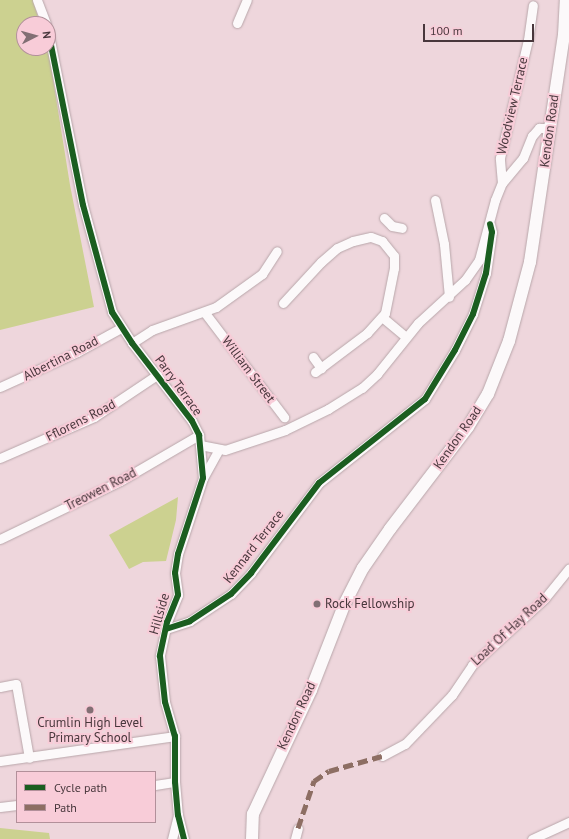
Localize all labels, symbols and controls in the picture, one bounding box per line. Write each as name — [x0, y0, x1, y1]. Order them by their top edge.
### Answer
north arrow — [16, 16, 56, 56]
scale bar — [425, 16, 536, 42]
text: 100 m — [430, 23, 463, 38]
text: N — [40, 31, 54, 39]
street label: Woodview Terrace — [494, 56, 532, 156]
street label: Kendon Road — [537, 94, 563, 168]
street label: Albertina Road — [21, 333, 101, 385]
street label: William Street — [218, 334, 278, 406]
street label: Parry Terrace — [151, 353, 205, 419]
street label: Fflorens Road — [44, 397, 118, 445]
street label: Kendon Road — [431, 404, 485, 472]
street label: Treowen Road — [63, 465, 139, 515]
street label: Kennard Terrace — [220, 507, 288, 587]
street label: Hillside — [147, 591, 173, 637]
street label: Load Of Hay Road — [469, 591, 551, 669]
place label: Rock Fellowship — [325, 596, 415, 612]
marker: Rock Fellowship — [312, 599, 322, 609]
street label: Kendon Road — [274, 680, 320, 752]
marker: Crumlin High Level Primary School — [85, 705, 95, 715]
place label: Crumlin High Level Primary School — [37, 716, 143, 747]
legend — [16, 771, 156, 823]
text: Cycle path — [54, 780, 107, 795]
text: Path — [54, 800, 77, 815]

